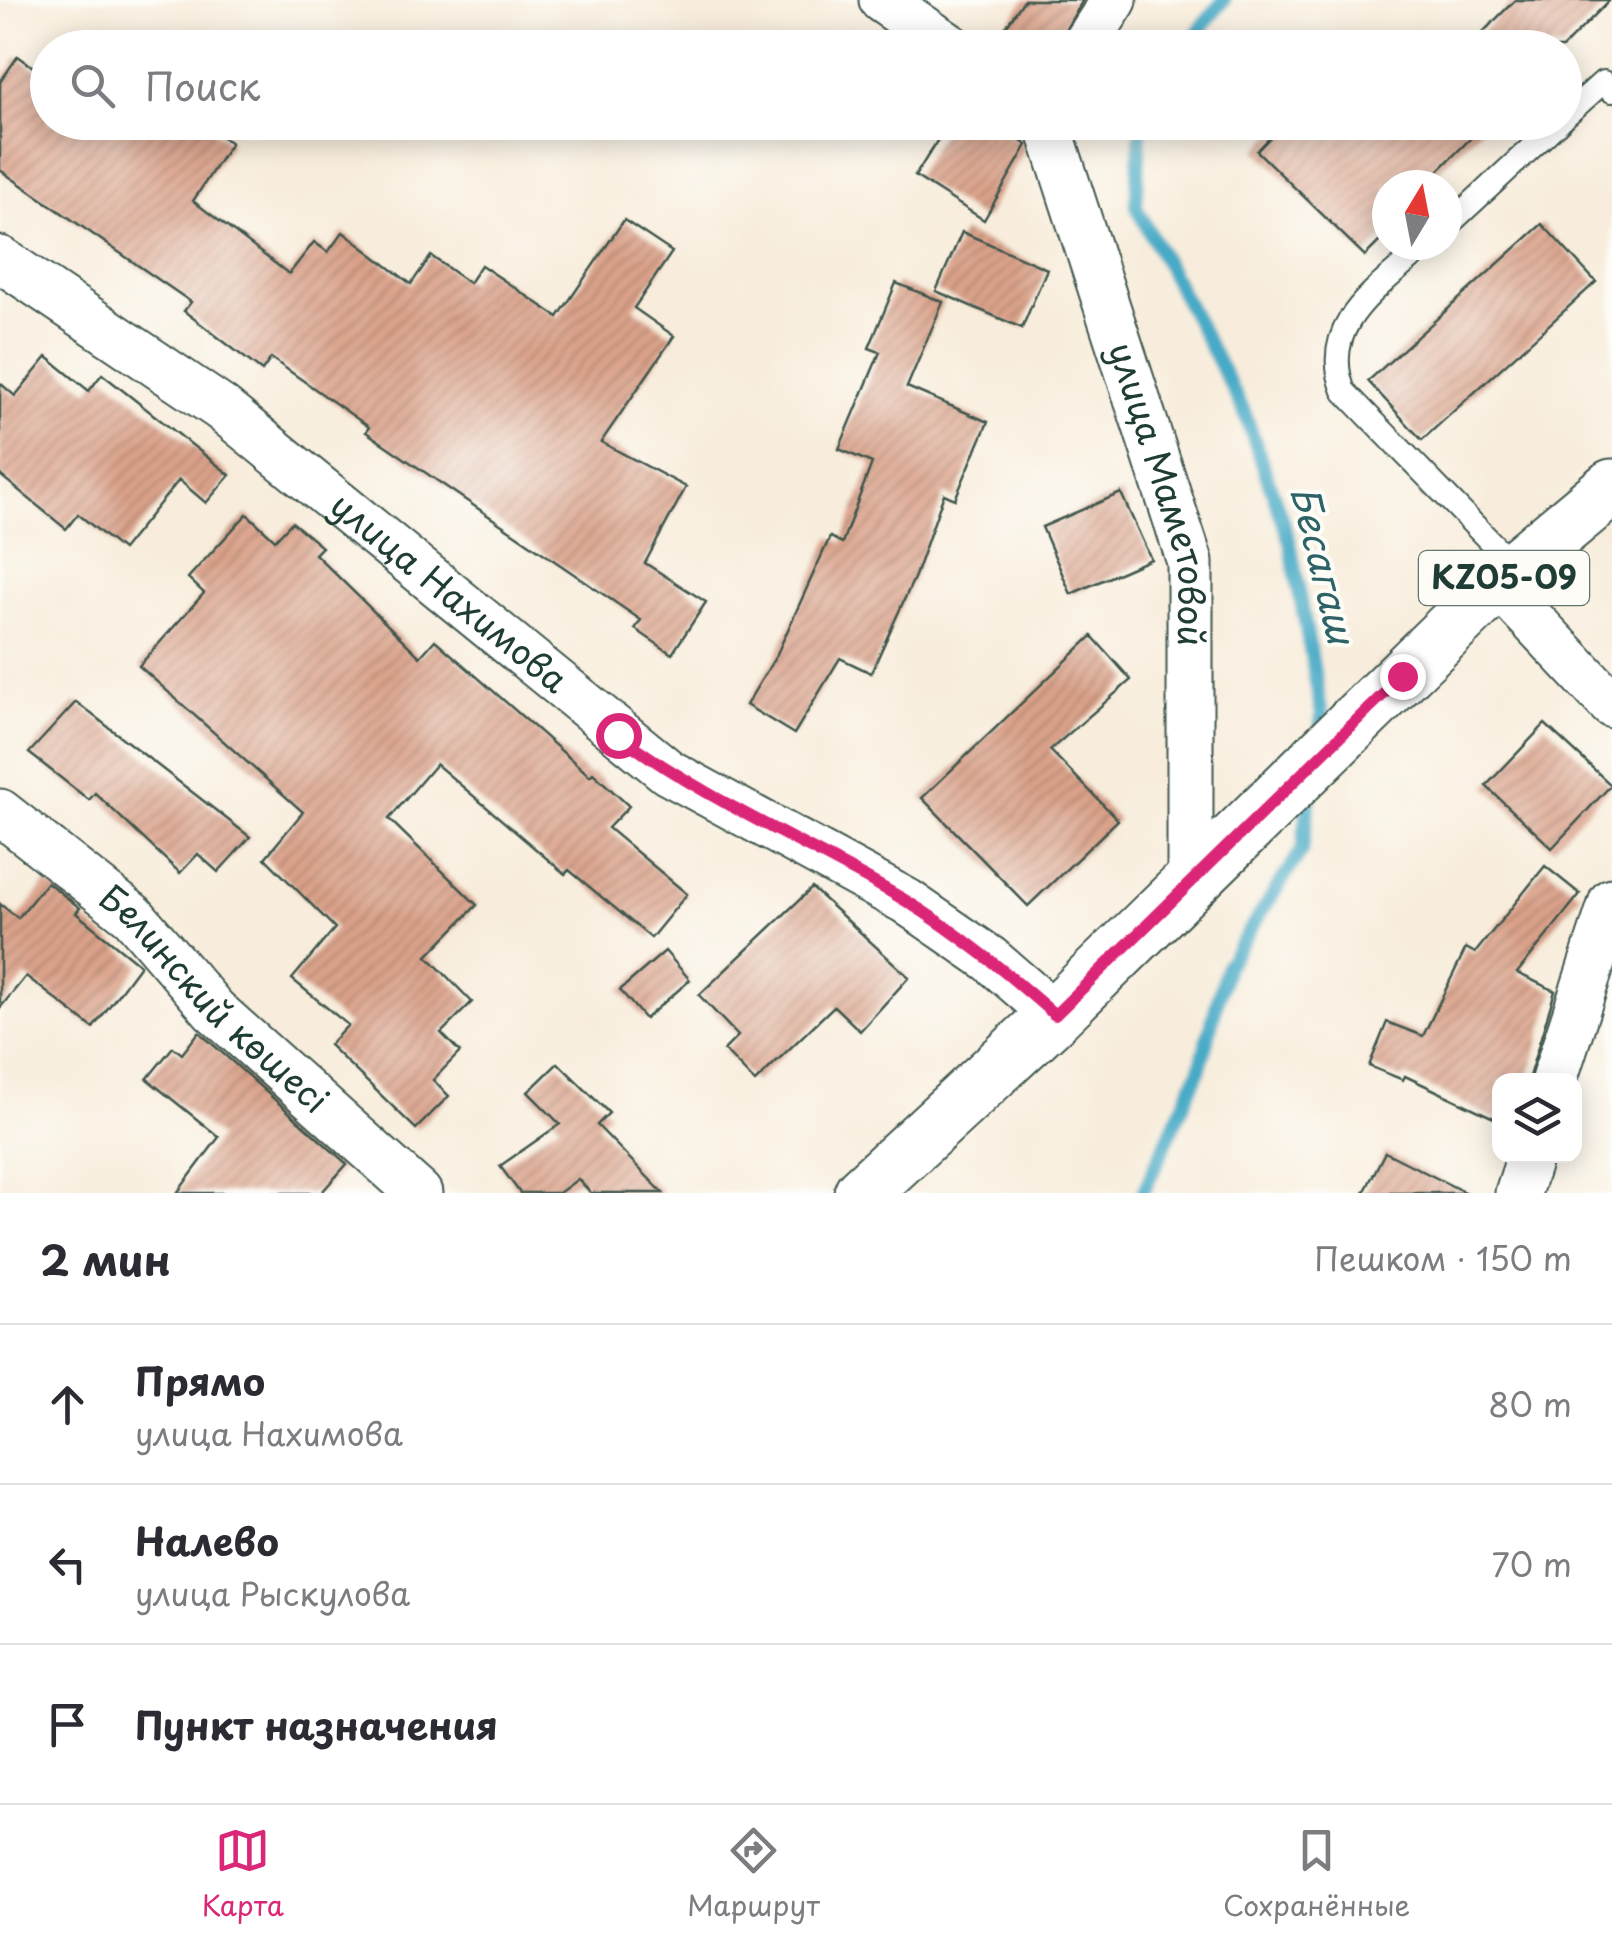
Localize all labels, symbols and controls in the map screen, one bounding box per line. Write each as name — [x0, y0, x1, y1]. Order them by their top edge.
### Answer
search box — [30, 30, 1582, 140]
text: Поиск — [145, 57, 260, 114]
icon: search — [65, 58, 120, 113]
north arrow — [1372, 170, 1462, 260]
street label: улица Маметовой — [1096, 335, 1219, 646]
street label: улица Нахимова — [320, 478, 581, 705]
water label: Бесагаш — [1277, 480, 1372, 651]
road number: KZ05-09 — [1419, 551, 1589, 605]
route end — [1380, 654, 1426, 700]
route start — [596, 713, 642, 759]
street label: Белинский көшесi — [89, 870, 342, 1125]
map controls — [1492, 1073, 1582, 1163]
button: layers — [1492, 1073, 1582, 1163]
text: 2 мин — [40, 1227, 171, 1290]
text: Пешком · 150 m — [1314, 1234, 1572, 1282]
text: Прямо — [135, 1352, 265, 1409]
icon: ahead — [40, 1377, 95, 1432]
text: 80 m — [1488, 1380, 1572, 1428]
text: улица Нахимова — [135, 1409, 403, 1457]
text: Налево — [135, 1512, 279, 1569]
icon: left — [40, 1537, 95, 1592]
text: 70 m — [1492, 1540, 1572, 1588]
text: улица Рыскулова — [135, 1569, 410, 1617]
text: Пункт назначения — [135, 1696, 498, 1753]
icon: arrive — [40, 1697, 95, 1752]
tab: Карта — [202, 1823, 284, 1926]
tab: Маршрут — [687, 1823, 820, 1926]
tab: Сохранённые — [1223, 1823, 1410, 1926]

